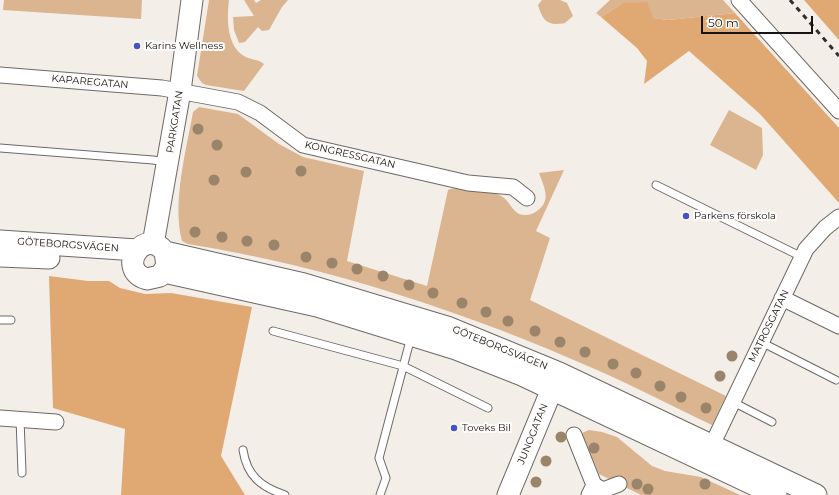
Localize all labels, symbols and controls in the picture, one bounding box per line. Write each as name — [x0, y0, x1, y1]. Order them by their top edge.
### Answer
scale bar — [703, 8, 815, 34]
text: 50 m — [708, 15, 739, 30]
place label: Karins Wellness — [145, 40, 223, 52]
marker: Karins Wellness — [132, 41, 142, 51]
street label: KAPAREGATAN — [51, 73, 129, 91]
street label: PARKGATAN — [164, 90, 186, 154]
street label: KONGRESSGATAN — [304, 139, 396, 171]
place label: Parkens förskola — [694, 210, 776, 222]
marker: Parkens förskola — [681, 211, 691, 221]
street label: GÖTEBORGSVÄGEN — [17, 235, 119, 255]
street label: MATROSGATAN — [746, 288, 792, 364]
street label: GÖTEBORGSVÄGEN — [451, 323, 549, 373]
street label: JUNOGATAN — [515, 402, 551, 466]
place label: Toveks Bil — [462, 422, 511, 434]
marker: Toveks Bil — [449, 423, 459, 433]

